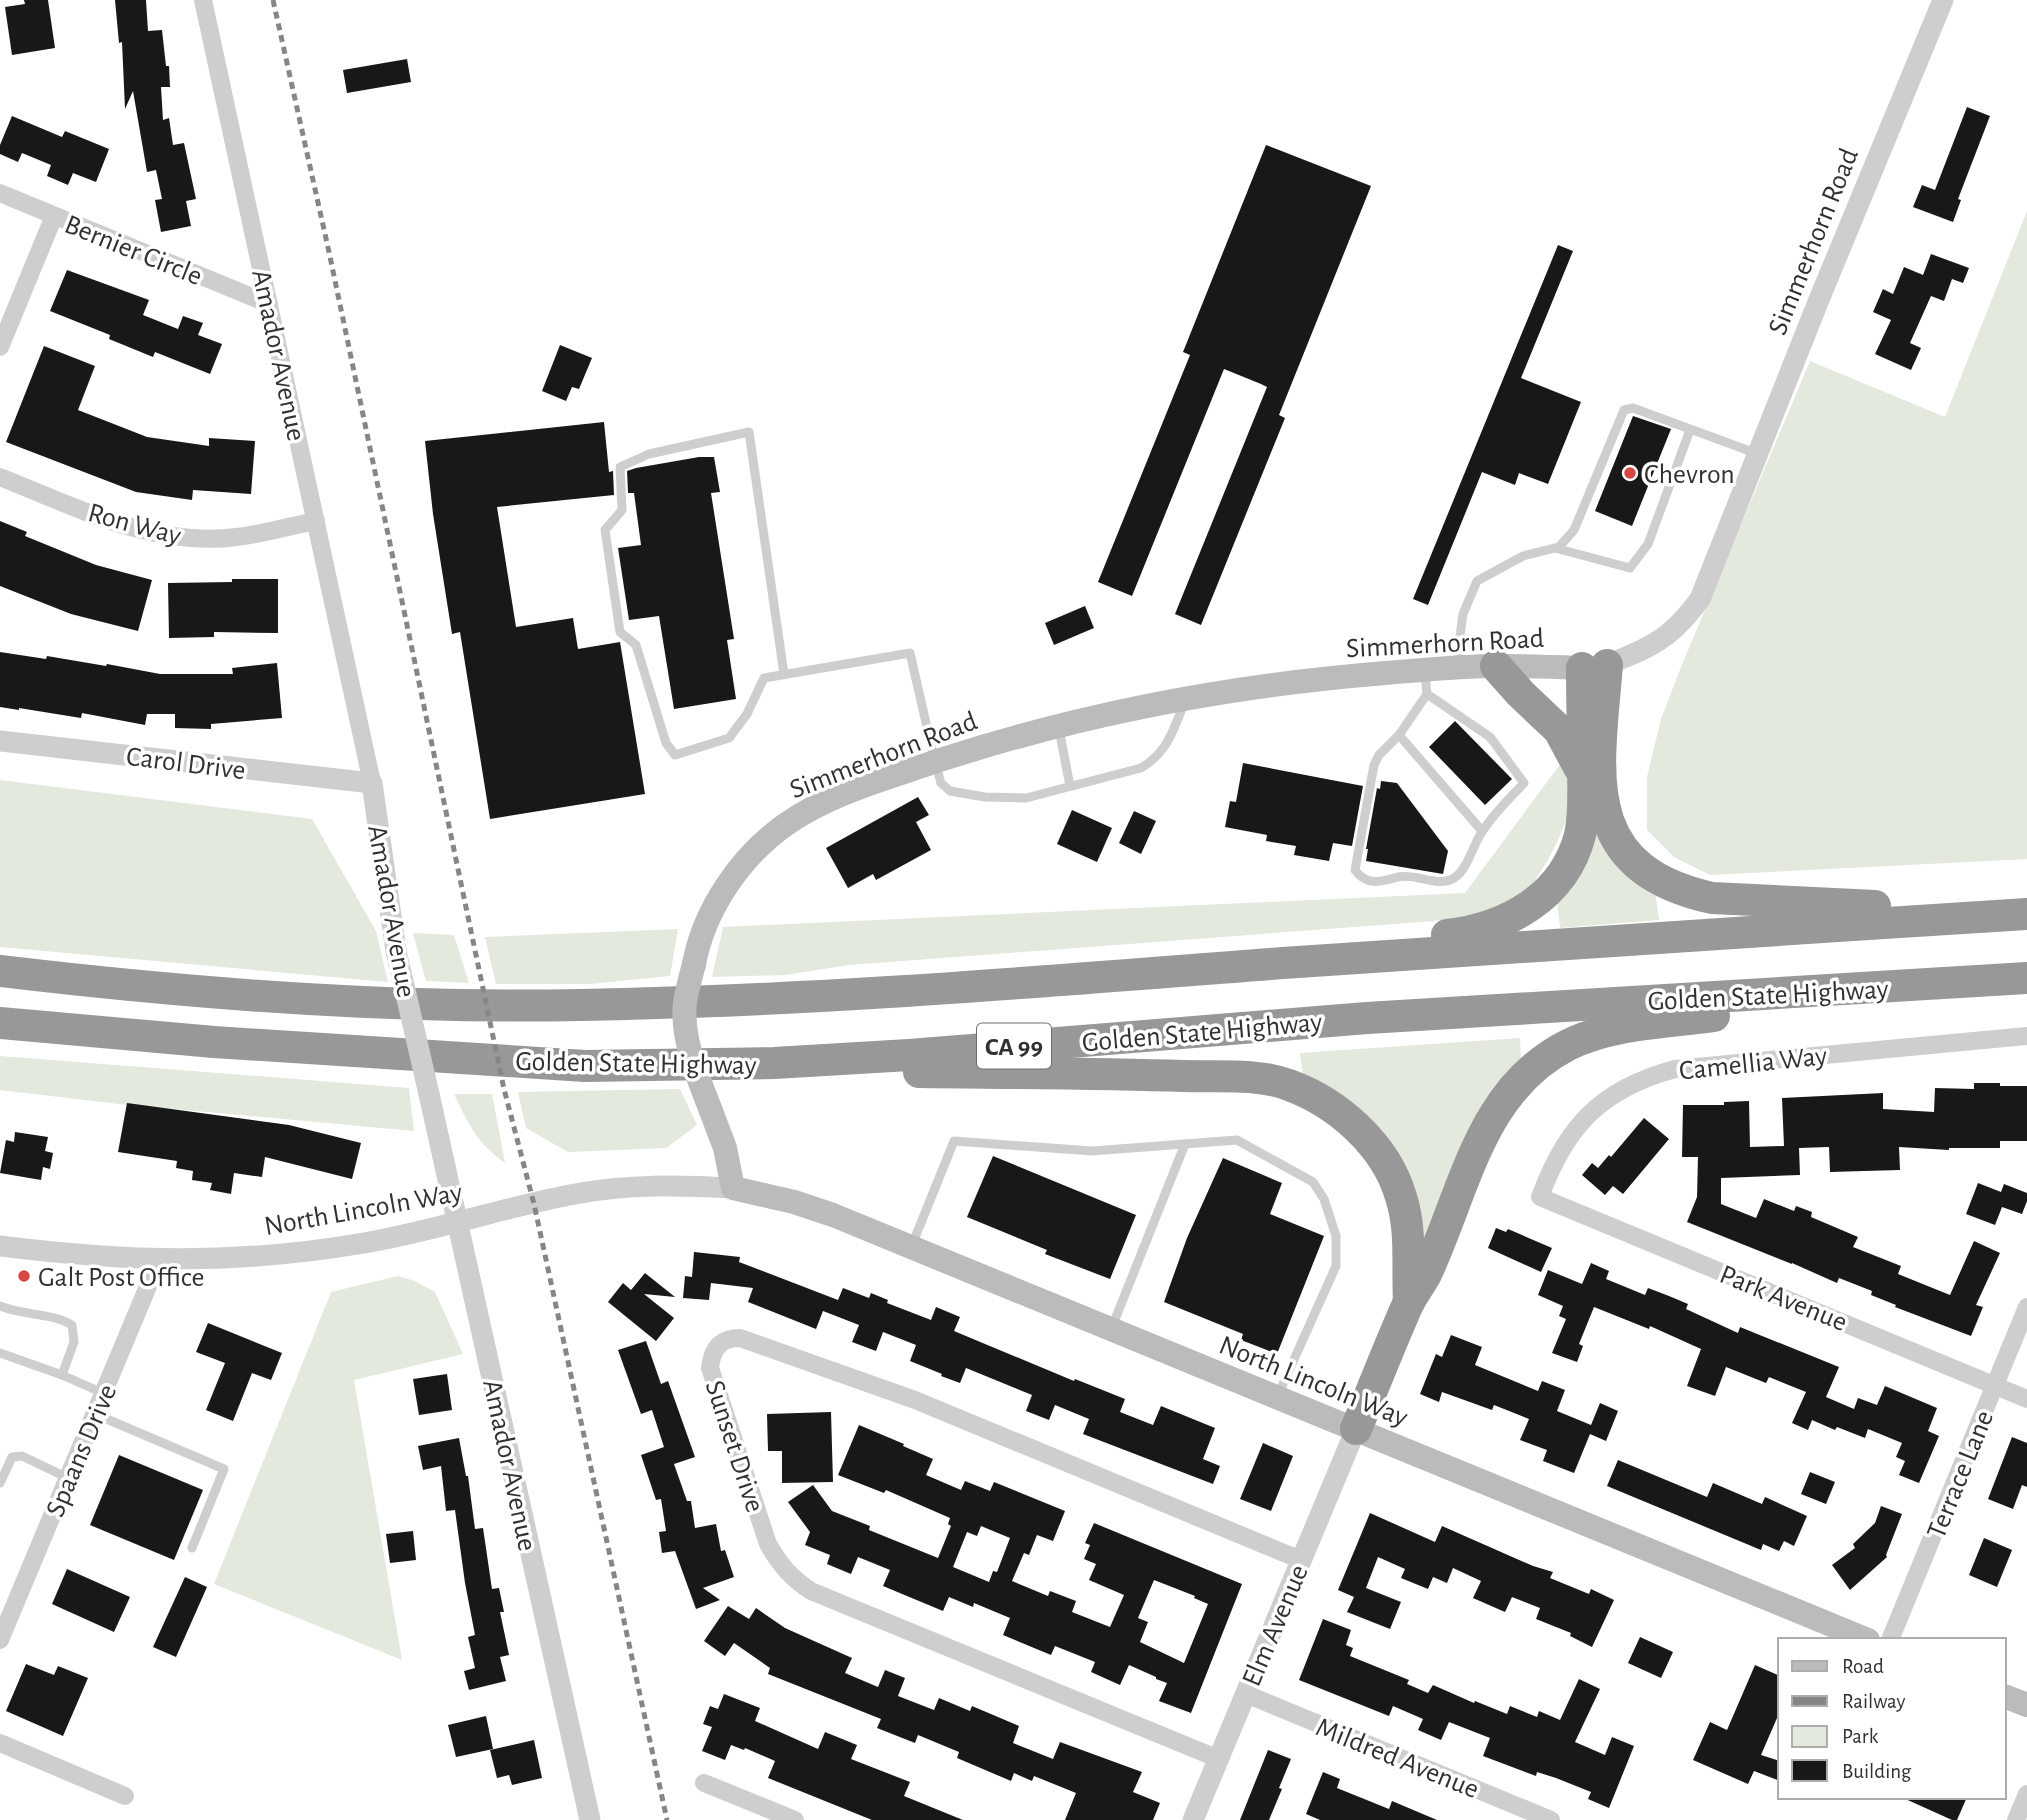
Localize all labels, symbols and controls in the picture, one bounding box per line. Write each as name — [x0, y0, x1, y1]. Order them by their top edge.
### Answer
street label: Simmerhorn Road — [1764, 145, 1864, 339]
street label: Bernier Circle — [61, 211, 206, 291]
street label: Amador Avenue — [246, 267, 310, 444]
place label: Chevron — [1644, 461, 1735, 489]
marker: Chevron — [1622, 465, 1638, 481]
street label: Ron Way — [85, 499, 184, 551]
street label: Simmerhorn Road — [1345, 625, 1545, 663]
street label: Simmerhorn Road — [786, 707, 981, 804]
street label: Carol Drive — [125, 743, 247, 785]
street label: Amador Avenue — [362, 823, 420, 1000]
street label: Golden State Highway — [1647, 976, 1889, 1016]
street label: Golden State Highway — [1081, 1009, 1324, 1057]
road number: CA 99 — [977, 1023, 1051, 1068]
street label: Camellia Way — [1678, 1042, 1829, 1086]
street label: Golden State Highway — [515, 1048, 757, 1080]
street label: North Lincoln Way — [262, 1179, 465, 1241]
street label: Park Avenue — [1716, 1261, 1851, 1337]
place label: Galt Post Office — [38, 1264, 204, 1292]
marker: Galt Post Office — [16, 1268, 32, 1284]
street label: North Lincoln Way — [1215, 1331, 1412, 1432]
street label: Amador Avenue — [477, 1377, 541, 1554]
street label: Sunset Drive — [700, 1377, 769, 1516]
street label: Spaans Drive — [41, 1381, 122, 1521]
street label: Terrace Lane — [1923, 1407, 1999, 1543]
street label: Elm Avenue — [1238, 1561, 1314, 1691]
legend — [1778, 1638, 2006, 1799]
text: Road — [1842, 1656, 1884, 1677]
text: Railway — [1842, 1691, 1905, 1712]
street label: Mildred Avenue — [1312, 1713, 1483, 1804]
text: Park — [1842, 1726, 1879, 1747]
text: Building — [1842, 1761, 1912, 1782]

